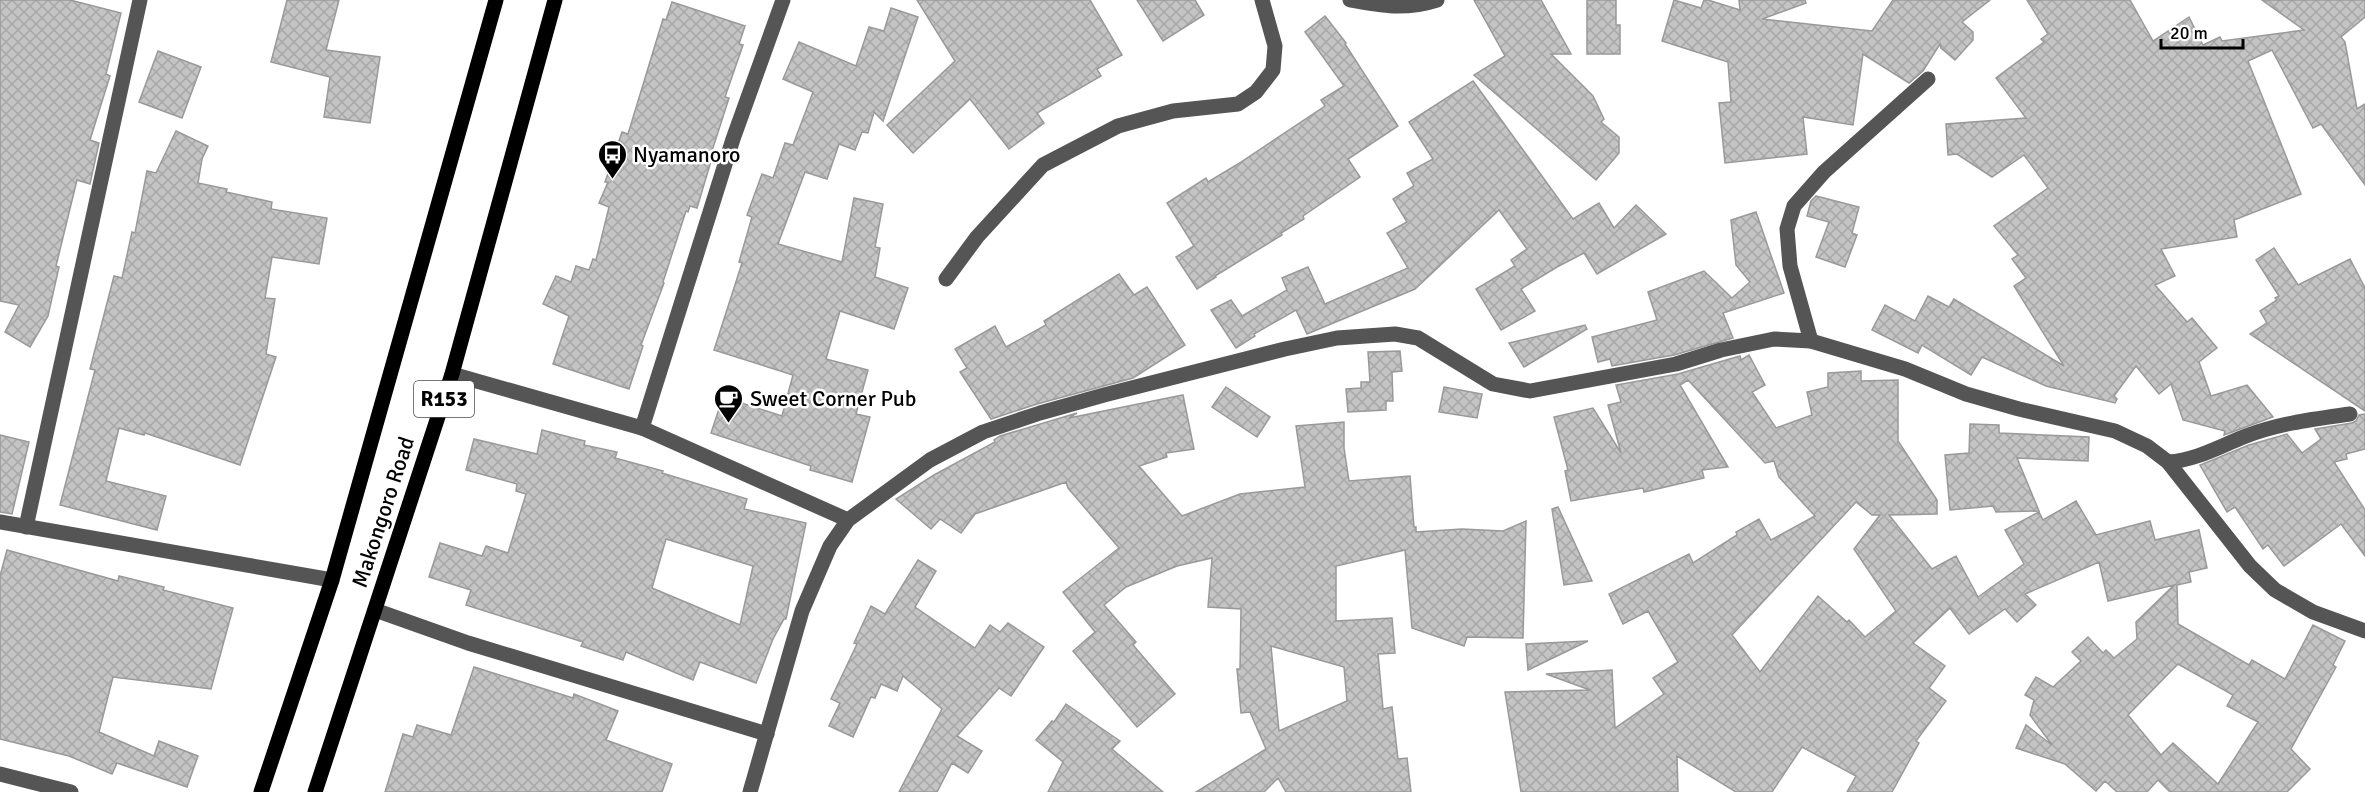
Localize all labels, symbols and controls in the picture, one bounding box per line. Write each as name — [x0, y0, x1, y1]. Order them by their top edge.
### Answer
scale bar — [2161, 12, 2244, 50]
text: 20 m — [2170, 22, 2208, 44]
bus stop icon: Nyamanoro — [596, 138, 628, 180]
place label: Nyamanoro — [633, 141, 740, 168]
road number: R153 — [414, 381, 474, 417]
cafe icon: Sweet Corner Pub — [713, 382, 745, 424]
place label: Sweet Corner Pub — [750, 385, 916, 412]
street label: Makongoro Road — [346, 433, 420, 591]

